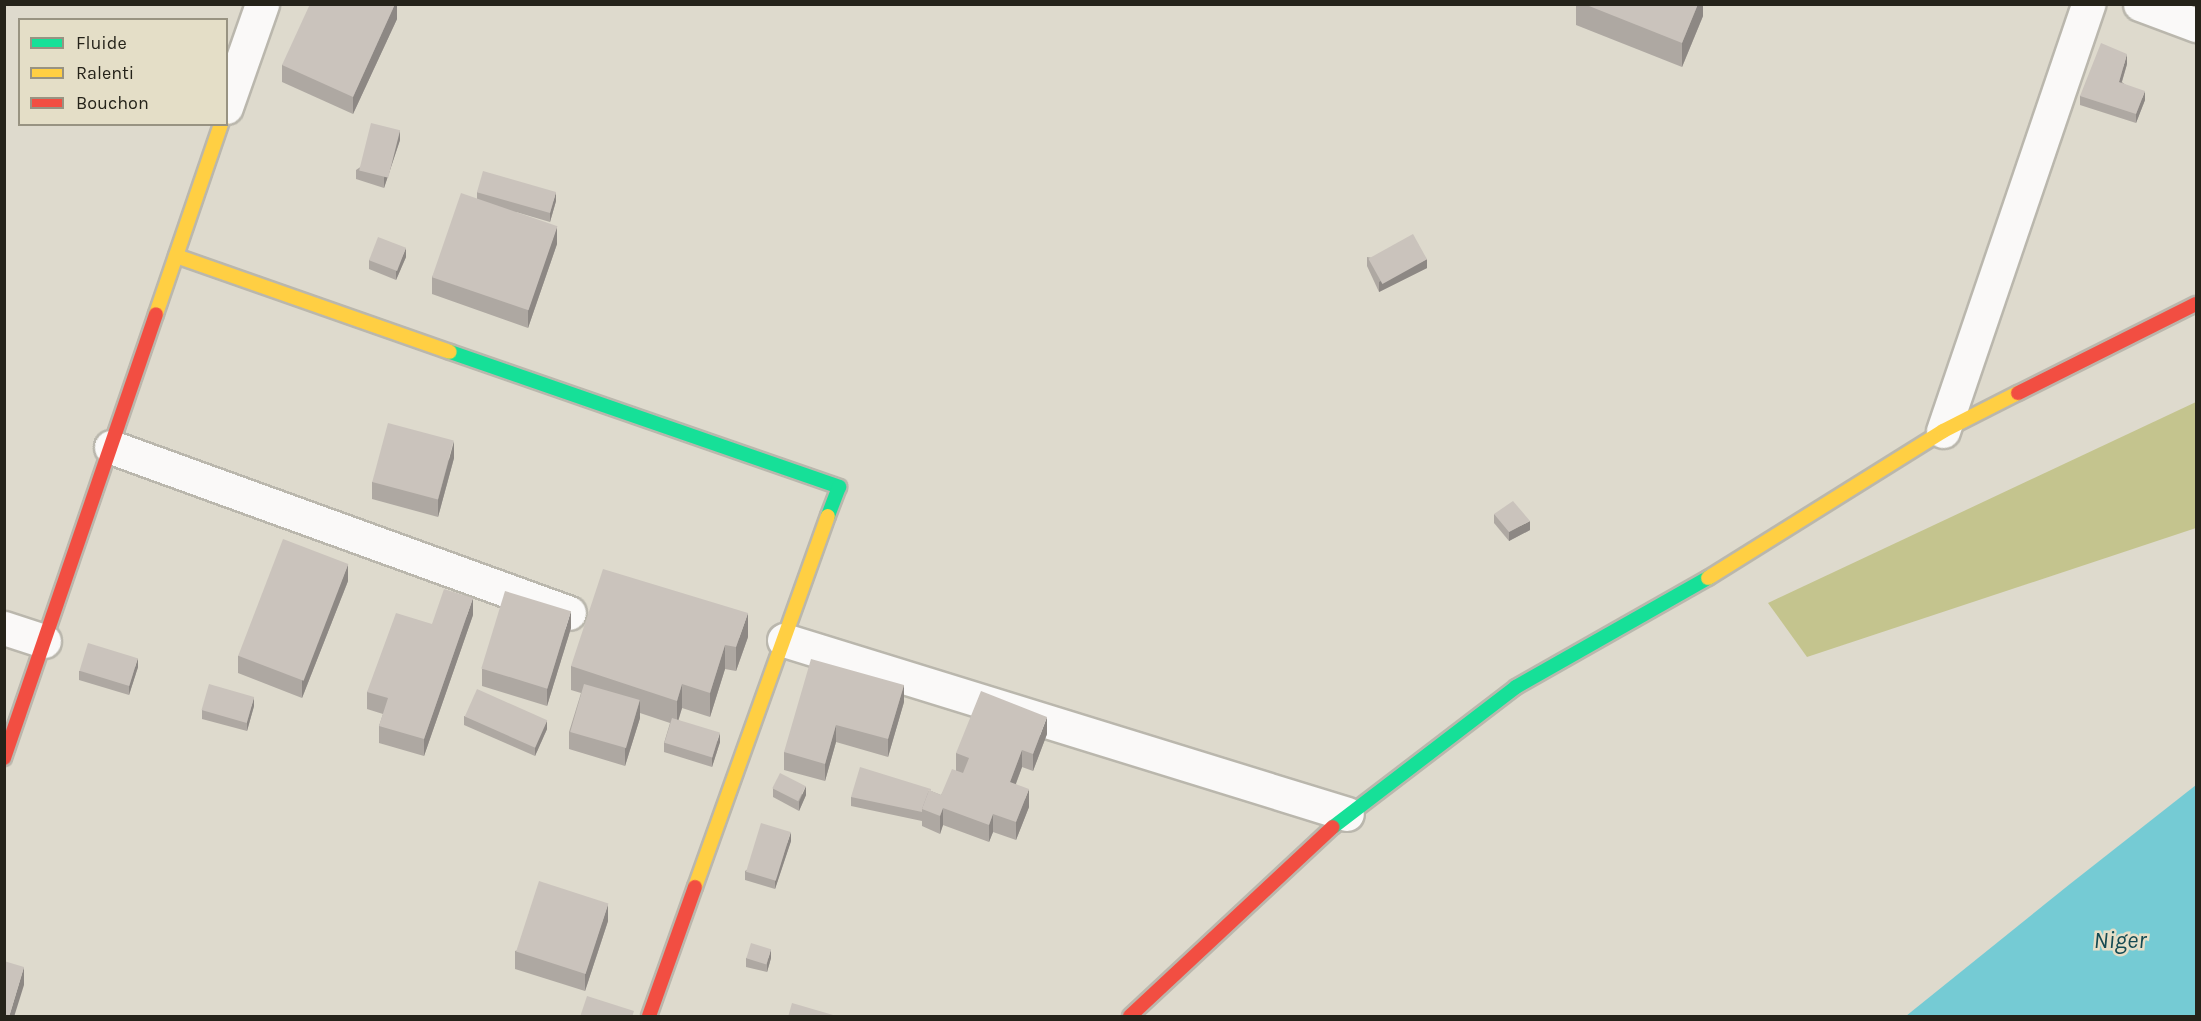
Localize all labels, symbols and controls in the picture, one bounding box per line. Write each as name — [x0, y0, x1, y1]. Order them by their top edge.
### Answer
legend — [18, 18, 228, 126]
text: Fluide — [76, 32, 127, 54]
text: Ralenti — [76, 62, 134, 84]
text: Bouchon — [76, 92, 149, 114]
water label: Niger — [2094, 927, 2146, 955]

